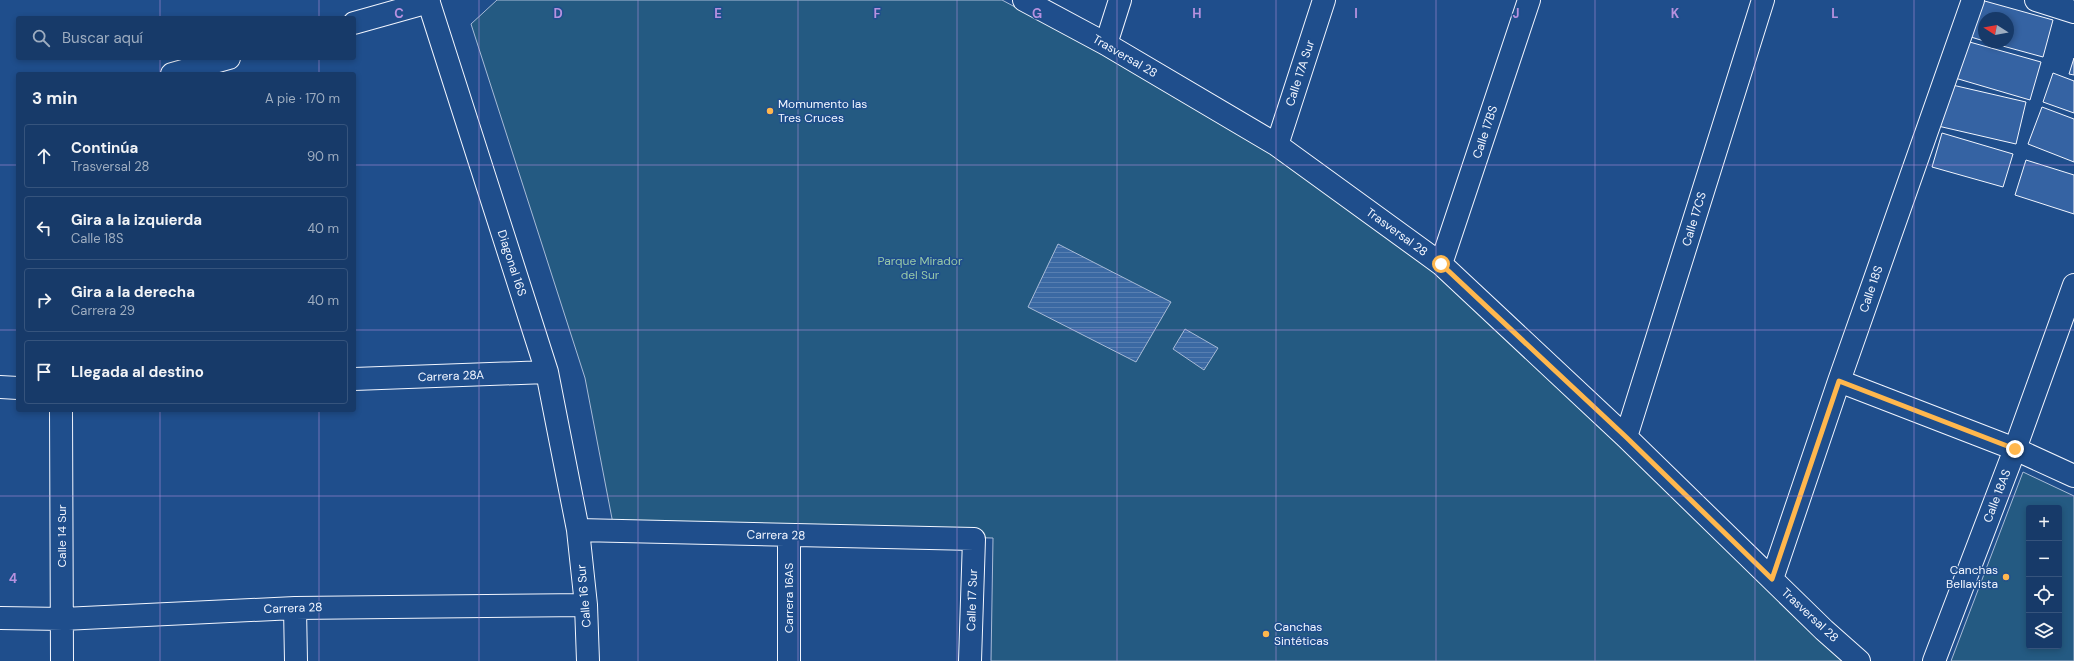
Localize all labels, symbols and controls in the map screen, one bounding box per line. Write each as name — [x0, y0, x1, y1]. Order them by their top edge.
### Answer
text: C — [394, 5, 404, 22]
text: D — [553, 5, 563, 22]
text: E — [714, 5, 722, 22]
text: F — [873, 5, 881, 22]
text: G — [1032, 5, 1042, 22]
text: H — [1192, 5, 1202, 22]
text: I — [1354, 5, 1358, 22]
text: J — [1512, 5, 1520, 22]
text: K — [1671, 5, 1680, 22]
text: L — [1831, 5, 1839, 22]
north arrow — [1978, 12, 2014, 48]
search box — [16, 16, 356, 60]
icon: search — [30, 27, 52, 49]
text: Buscar aquí — [62, 28, 143, 48]
street label: Trasversal 28 — [1090, 31, 1160, 81]
street label: Calle 17A Sur — [1282, 37, 1318, 108]
text: 3 min — [32, 87, 77, 109]
text: A pie · 170 m — [265, 90, 340, 107]
place label: Momumento las Tres Cruces — [778, 96, 867, 126]
street label: Calle 17BS — [1469, 103, 1501, 161]
marker: Momumento las Tres Cruces — [765, 106, 775, 116]
text: Continúa — [71, 138, 138, 158]
icon: ahead — [33, 145, 55, 167]
text: 90 m — [307, 148, 339, 165]
text: Trasversal 28 — [71, 158, 149, 175]
street label: Calle 17CS — [1678, 190, 1710, 248]
street label: Trasversal 28 — [1363, 204, 1431, 260]
text: Gira a la izquierda — [71, 210, 202, 230]
icon: left — [33, 217, 55, 239]
text: 40 m — [307, 220, 339, 237]
street label: Diagonal 16S — [494, 228, 530, 298]
text: Calle 18S — [71, 230, 124, 247]
park label: Parque Mirador del Sur — [878, 253, 963, 283]
route start — [1432, 255, 1450, 273]
street label: Calle 18S — [1856, 263, 1886, 315]
text: Gira a la derecha — [71, 282, 195, 302]
icon: right — [33, 289, 55, 311]
text: 40 m — [307, 292, 339, 309]
text: Carrera 29 — [71, 302, 135, 319]
icon: arrive — [33, 361, 55, 383]
text: Llegada al destino — [71, 362, 204, 382]
street label: Carrera 28A — [418, 367, 484, 385]
route end — [2006, 440, 2024, 458]
street label: Calle 18AS — [1979, 467, 2015, 525]
street label: Calle 14 Sur — [54, 504, 70, 568]
map controls — [2026, 505, 2062, 649]
button: + — [2026, 505, 2062, 541]
street label: Carrera 28 — [746, 526, 806, 544]
button: − — [2026, 541, 2062, 577]
place label: Canchas Bellavista — [1946, 562, 1998, 592]
street label: Calle 16 Sur — [573, 563, 595, 628]
street label: Carrera 16AS — [781, 563, 797, 633]
street label: Calle 17 Sur — [963, 568, 981, 631]
text: 4 — [9, 570, 17, 587]
marker: Canchas Bellavista — [2001, 572, 2011, 582]
button: locate — [2026, 577, 2062, 613]
street label: Trasversal 28 — [1778, 584, 1842, 646]
street label: Carrera 28 — [263, 599, 323, 617]
button: layers — [2026, 613, 2062, 649]
place label: Canchas Sintéticas — [1274, 619, 1329, 649]
marker: Canchas Sintéticas — [1261, 629, 1271, 639]

